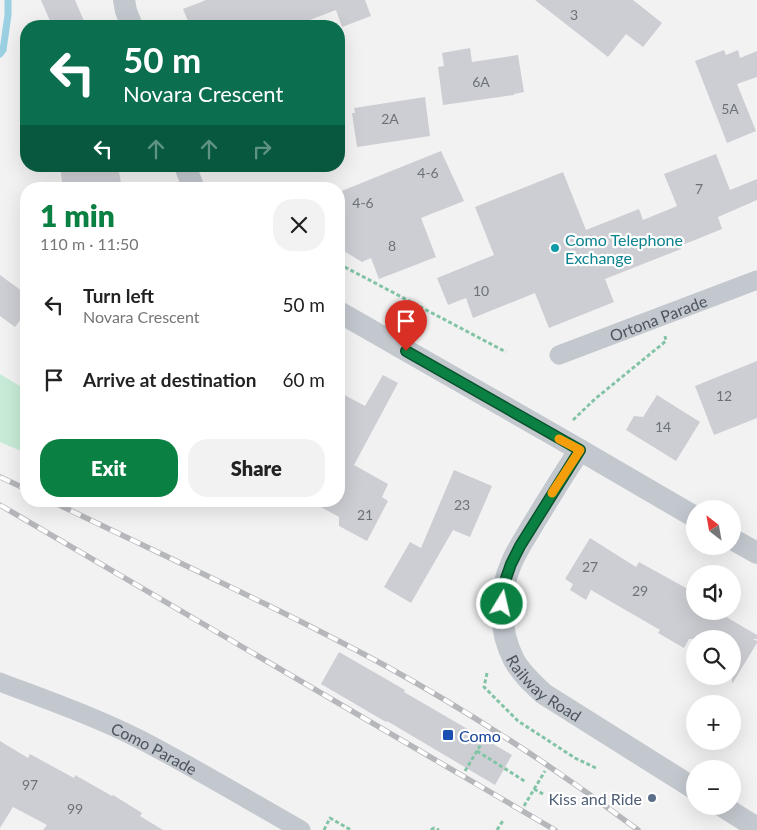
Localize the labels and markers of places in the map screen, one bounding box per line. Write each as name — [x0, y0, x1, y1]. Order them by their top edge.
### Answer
place label: Como Telephone Exchange — [565, 230, 683, 267]
marker: Como Telephone Exchange — [549, 242, 561, 254]
pin — [385, 300, 427, 351]
place label: Como — [459, 726, 501, 745]
marker: Como — [441, 728, 455, 742]
place label: Kiss and Ride — [549, 789, 642, 808]
marker: Kiss and Ride — [646, 792, 658, 804]

